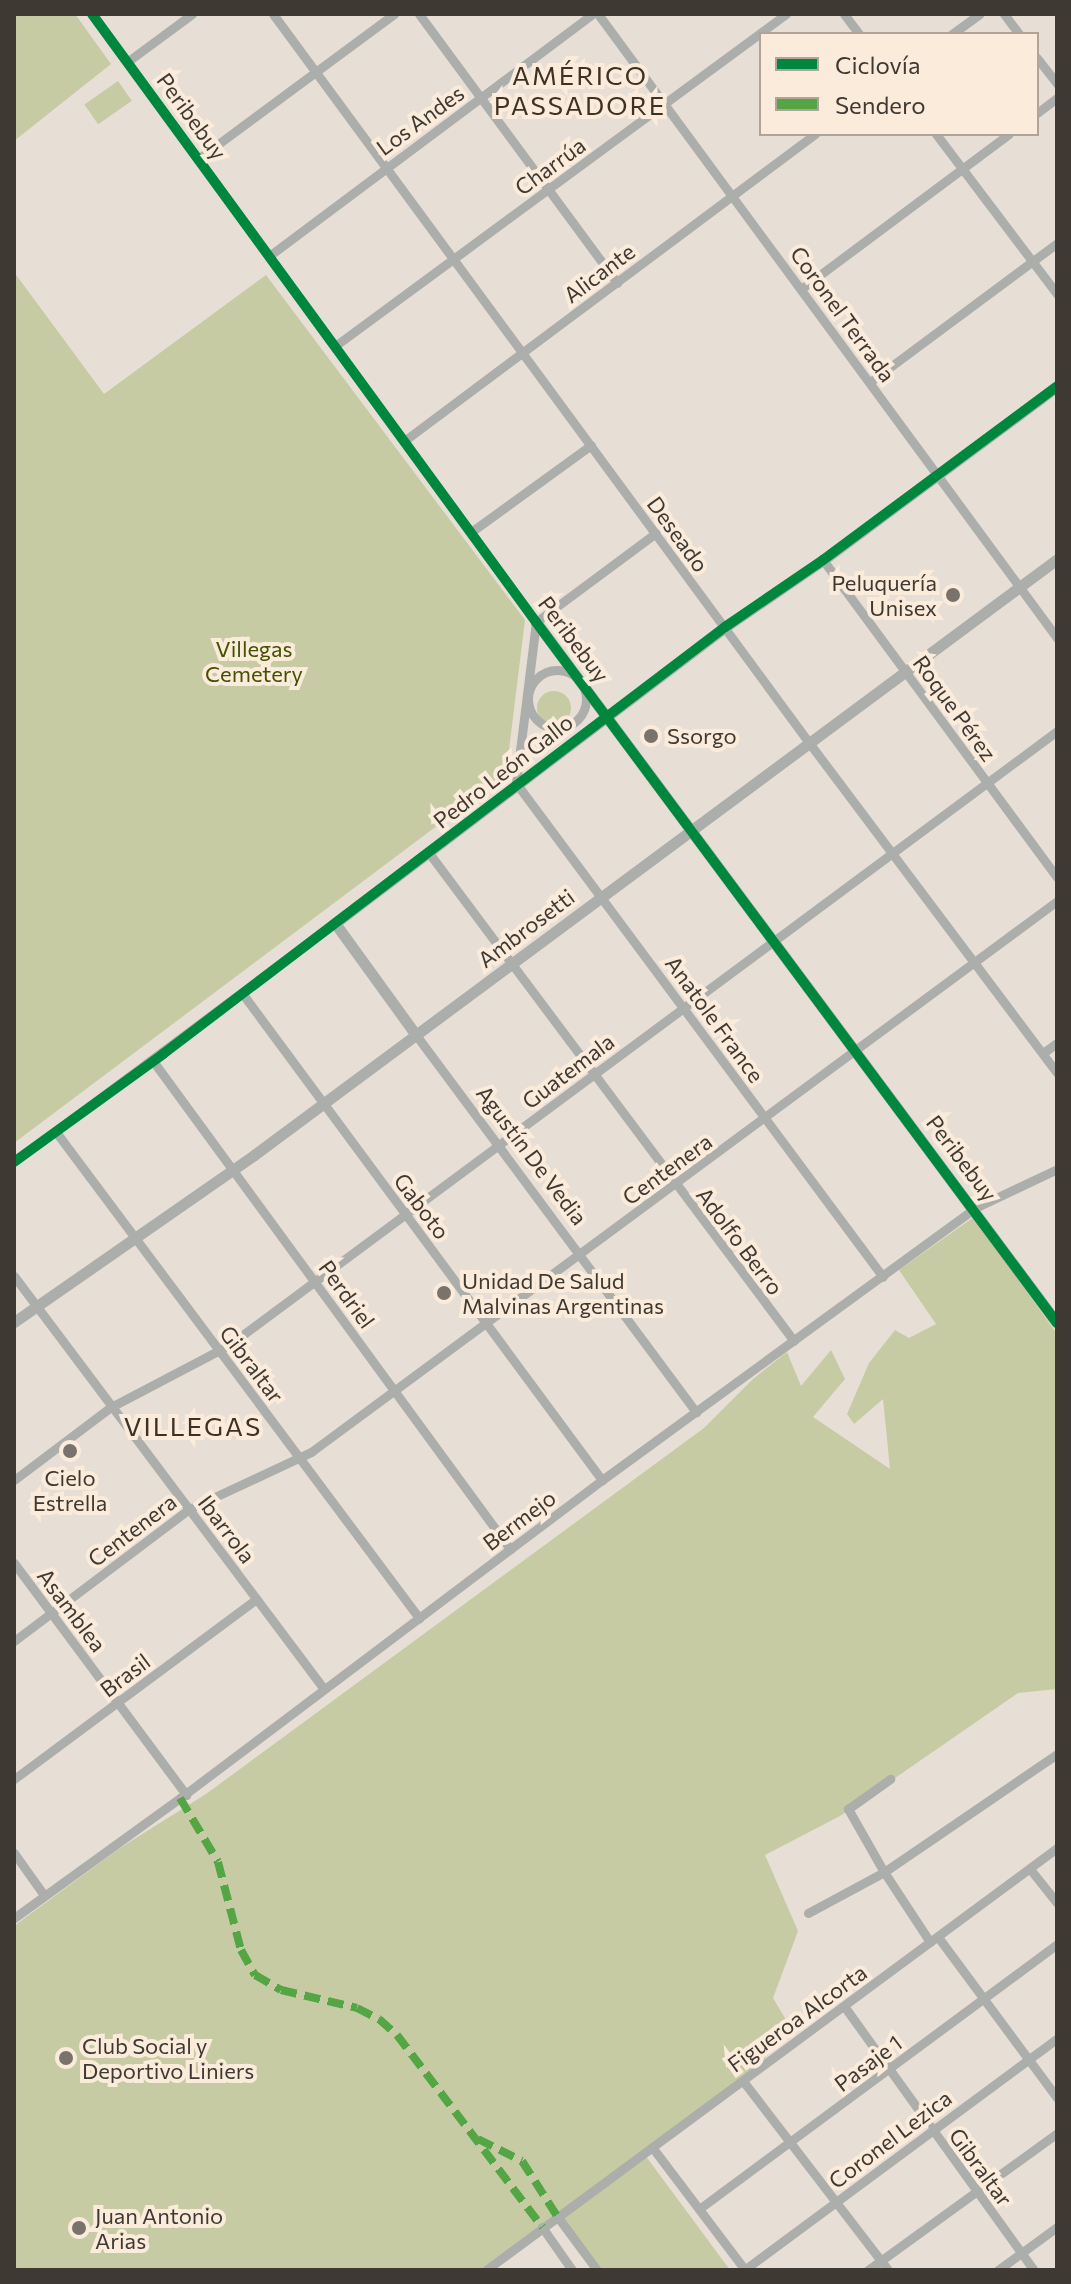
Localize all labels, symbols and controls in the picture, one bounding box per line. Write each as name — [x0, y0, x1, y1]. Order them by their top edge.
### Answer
legend — [759, 32, 1039, 136]
text: Ciclovía — [835, 50, 921, 79]
district label: AMÉRICO PASSADORE — [494, 59, 666, 120]
street label: Peribebuy — [152, 67, 232, 165]
street label: Los Andes — [371, 79, 469, 161]
text: Sendero — [835, 90, 926, 119]
street label: Charrúa — [510, 132, 590, 200]
street label: Alicante — [558, 238, 640, 308]
street label: Coronel Terrada — [785, 241, 901, 387]
street label: Deseado — [642, 491, 714, 577]
place label: Peluquería Unisex — [831, 569, 937, 620]
marker: Peluquería Unisex — [944, 586, 962, 604]
street label: Peribebuy — [533, 591, 615, 687]
park label: Villegas Cemetery — [205, 635, 303, 686]
street label: Roque Pérez — [908, 650, 1002, 766]
street label: Pedro León Gallo — [428, 708, 578, 834]
place label: Ssorgo — [667, 723, 737, 749]
marker: Ssorgo — [642, 727, 660, 745]
street label: Ambrosetti — [473, 883, 579, 973]
street label: Anatole France — [660, 950, 770, 1088]
street label: Guatemala — [517, 1028, 619, 1114]
street label: Agustín De Vedia — [471, 1080, 593, 1230]
street label: Peribebuy — [921, 1110, 1003, 1206]
street label: Centenera — [617, 1128, 717, 1210]
street label: Gaboto — [389, 1168, 455, 1244]
street label: Adolfo Berro — [691, 1182, 789, 1300]
street label: Perdriel — [313, 1255, 381, 1333]
place label: Unidad De Salud Malvinas Argentinas — [462, 1267, 664, 1318]
marker: Unidad De Salud Malvinas Argentinas — [433, 1282, 455, 1304]
street label: Gibraltar — [214, 1320, 290, 1408]
district label: VILLEGAS — [124, 1410, 262, 1442]
marker: Cielo Estrella — [61, 1442, 79, 1460]
place label: Cielo Estrella — [33, 1464, 107, 1516]
street label: Bermejo — [477, 1484, 561, 1556]
street label: Centenera — [83, 1488, 181, 1572]
street label: Ibarrola — [193, 1490, 261, 1568]
street label: Asamblea — [32, 1563, 112, 1657]
street label: Brasil — [95, 1648, 155, 1702]
street label: Figueroa Alcorta — [722, 1959, 872, 2077]
street label: Pasaje 1 — [829, 2029, 907, 2097]
place label: Club Social y Deportivo Liniers — [82, 2032, 254, 2084]
marker: Club Social y Deportivo Liniers — [57, 2049, 75, 2067]
street label: Coronel Lezica — [823, 2084, 957, 2194]
street label: Gibraltar — [944, 2123, 1018, 2211]
place label: Juan Antonio Arias — [95, 2202, 223, 2254]
marker: Juan Antonio Arias — [70, 2219, 88, 2237]

